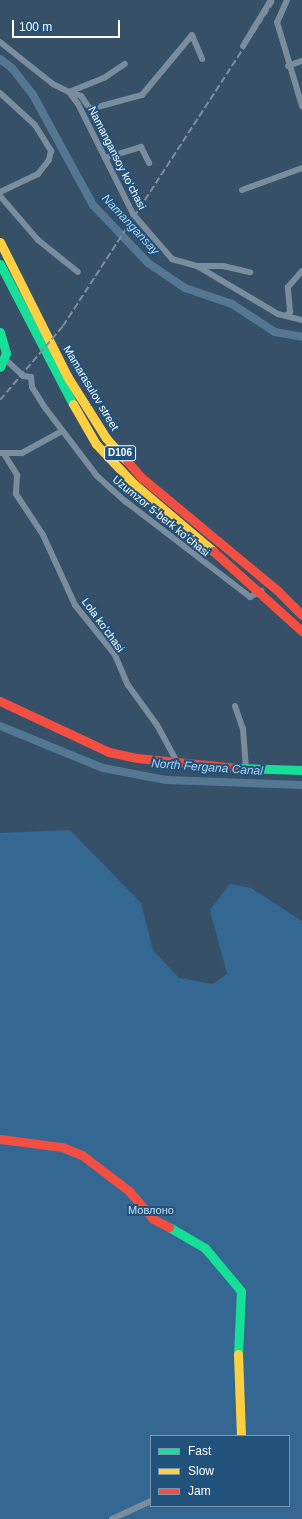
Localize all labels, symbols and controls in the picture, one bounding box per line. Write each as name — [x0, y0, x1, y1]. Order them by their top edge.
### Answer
scale bar — [14, 12, 122, 38]
text: 100 m — [19, 20, 52, 34]
street label: Namangansoy koʻchasi — [85, 104, 149, 212]
water label: Namangansay — [98, 192, 162, 258]
street label: Mamarasulov street — [60, 343, 122, 433]
road number: D106 — [104, 445, 136, 461]
street label: Uzumzor 5-berk koʻchasi — [110, 473, 212, 559]
street label: Lola koʻchasi — [79, 595, 127, 655]
water label: North Fergana Canal — [151, 757, 263, 779]
park label: Мовлоно — [128, 1203, 174, 1217]
legend — [150, 1435, 290, 1507]
text: Fast — [188, 1444, 211, 1458]
text: Slow — [188, 1464, 214, 1478]
text: Jam — [188, 1484, 211, 1498]

